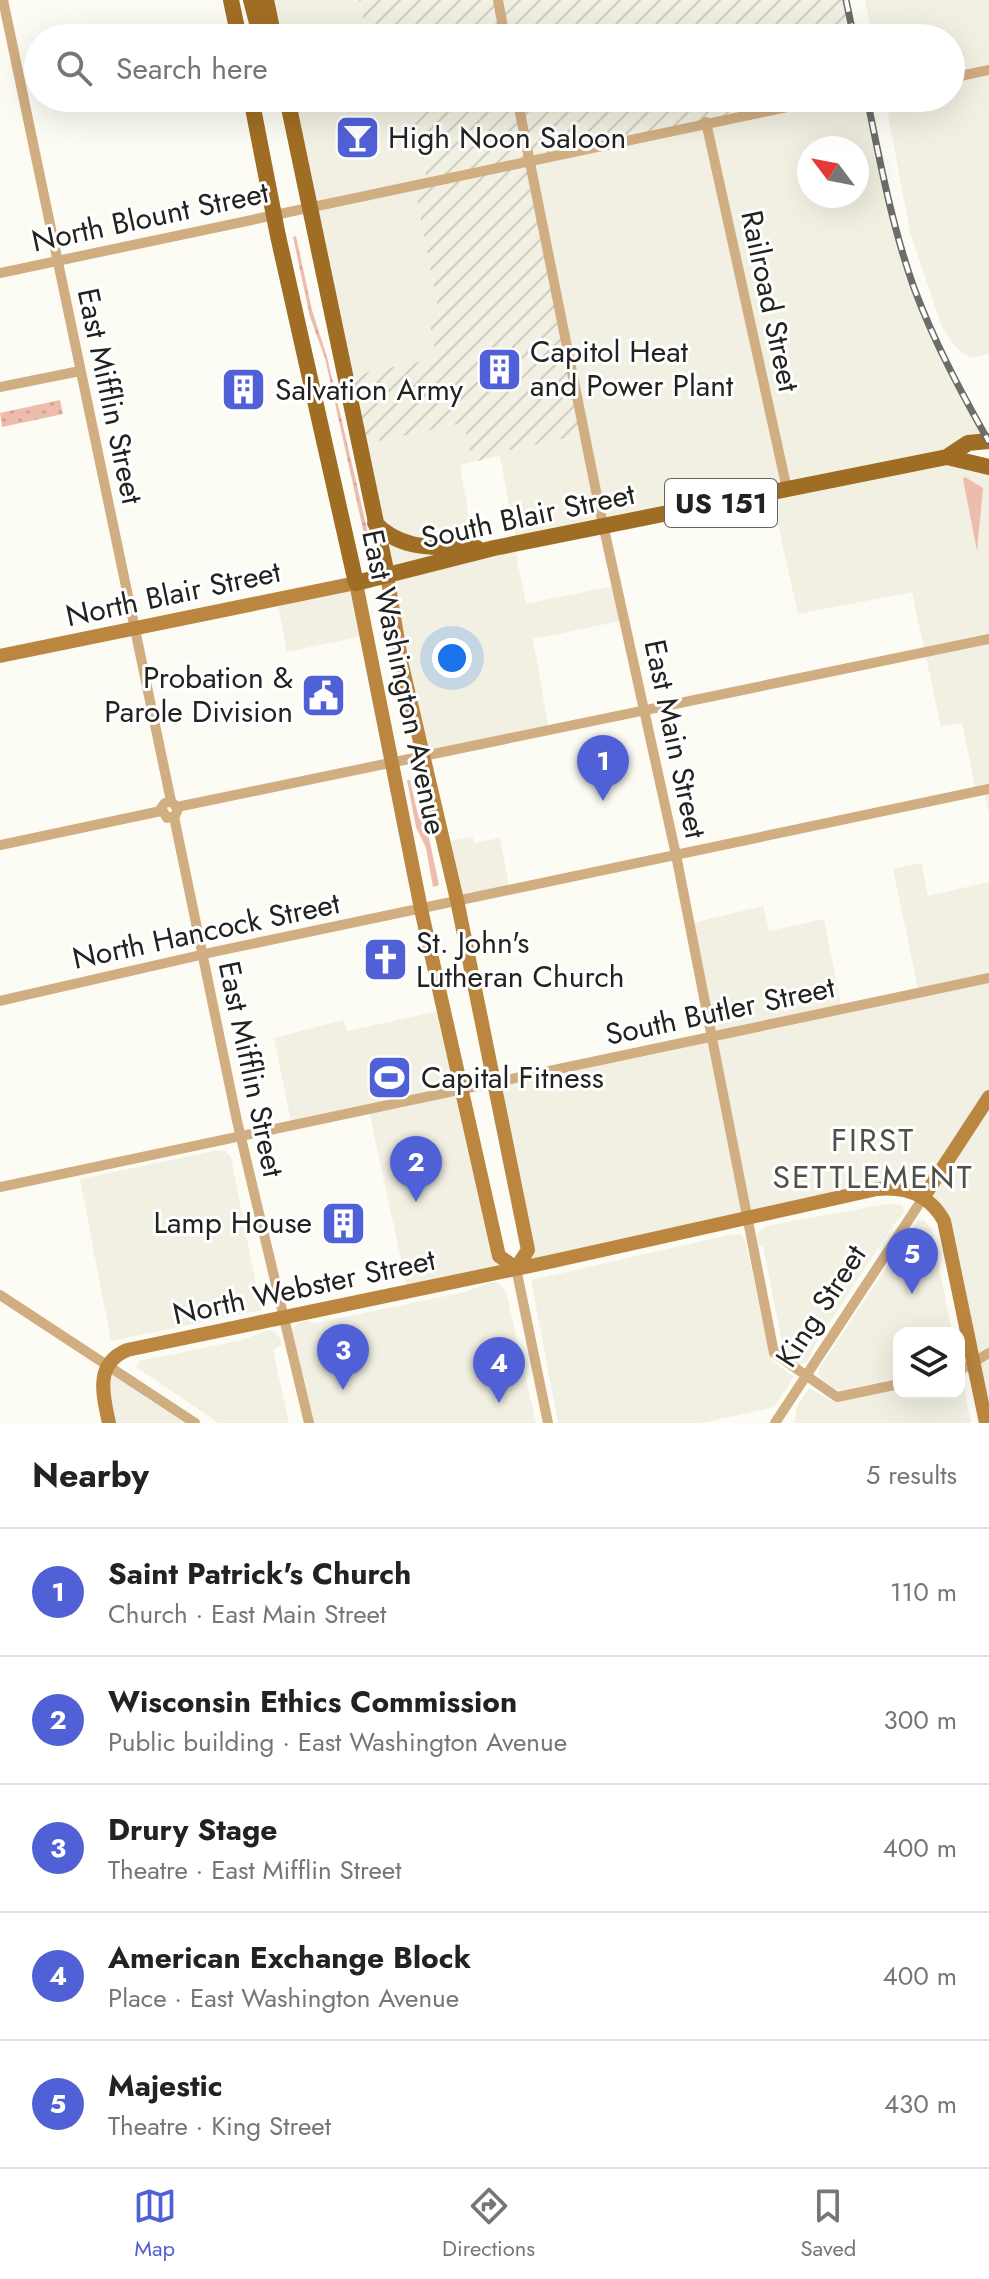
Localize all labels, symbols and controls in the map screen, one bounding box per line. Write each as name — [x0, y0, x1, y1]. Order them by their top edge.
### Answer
search box — [24, 24, 965, 112]
icon: search — [52, 46, 96, 90]
text: Search here — [116, 47, 268, 90]
bar icon: High Noon Saloon — [333, 114, 381, 162]
place label: High Noon Saloon — [388, 116, 626, 159]
north arrow — [797, 136, 869, 208]
street label: North Blount Street — [27, 170, 273, 263]
street label: Railroad Street — [730, 206, 811, 396]
street label: East Mifflin Street — [67, 284, 155, 509]
place label: Capitol Heat and Power Plant — [530, 330, 734, 407]
building icon: Capitol Heat and Power Plant — [475, 345, 523, 393]
building icon: Salvation Army — [220, 366, 268, 414]
place label: Salvation Army — [275, 368, 464, 411]
street label: South Blair Street — [417, 472, 639, 559]
road number: US 151 — [665, 479, 777, 527]
street label: East Washington Avenue — [351, 526, 458, 838]
street label: North Blair Street — [62, 550, 285, 637]
street label: East Main Street — [633, 636, 718, 843]
your location — [432, 638, 472, 678]
place label: Probation & Parole Division — [104, 656, 293, 733]
public building icon: Probation & Parole Division — [300, 671, 348, 719]
pin: 1 — [577, 735, 629, 801]
street label: North Hancock Street — [68, 881, 344, 980]
place label: St. John's Lutheran Church — [416, 921, 625, 998]
church icon: St. John's Lutheran Church — [361, 936, 409, 984]
street label: East Mifflin Street — [208, 957, 296, 1182]
street label: South Butler Street — [601, 965, 839, 1056]
sports icon: Capital Fitness — [366, 1054, 414, 1102]
place label: Capital Fitness — [421, 1056, 604, 1099]
district label: FIRST SETTLEMENT — [772, 1117, 974, 1200]
pin: 2 — [390, 1136, 442, 1202]
building icon: Lamp House — [319, 1199, 367, 1247]
place label: Lamp House — [153, 1201, 312, 1244]
pin: 5 — [886, 1228, 938, 1294]
street label: King Street — [765, 1235, 877, 1375]
street label: North Webster Street — [169, 1238, 440, 1335]
pin: 3 — [317, 1324, 369, 1390]
map controls — [893, 1327, 965, 1399]
button: layers — [893, 1327, 965, 1399]
pin: 4 — [473, 1337, 525, 1403]
text: Nearby — [32, 1451, 149, 1500]
text: 5 results — [866, 1456, 957, 1494]
text: Saint Patrick's Church — [108, 1552, 411, 1595]
text: 1 — [51, 1573, 65, 1611]
text: 110 m — [890, 1573, 957, 1611]
text: Church · East Main Street — [108, 1595, 386, 1633]
text: Wisconsin Ethics Commission — [108, 1680, 517, 1723]
text: 2 — [49, 1701, 67, 1739]
text: 300 m — [884, 1701, 957, 1739]
text: Public building · East Washington Avenue — [108, 1723, 567, 1761]
text: Drury Stage — [108, 1808, 277, 1851]
text: 3 — [50, 1829, 66, 1867]
text: 400 m — [883, 1829, 957, 1867]
text: Theatre · East Mifflin Street — [108, 1851, 401, 1889]
text: American Exchange Block — [108, 1936, 471, 1979]
text: 4 — [49, 1957, 67, 1995]
text: 400 m — [883, 1957, 957, 1995]
text: Place · East Washington Avenue — [108, 1979, 459, 2017]
text: Majestic — [108, 2064, 223, 2107]
text: 5 — [50, 2085, 66, 2123]
text: 430 m — [884, 2085, 957, 2123]
text: Theatre · King Street — [108, 2107, 331, 2145]
tab: Map — [133, 2184, 177, 2264]
tab: Directions — [442, 2184, 535, 2264]
tab: Saved — [801, 2184, 856, 2264]

